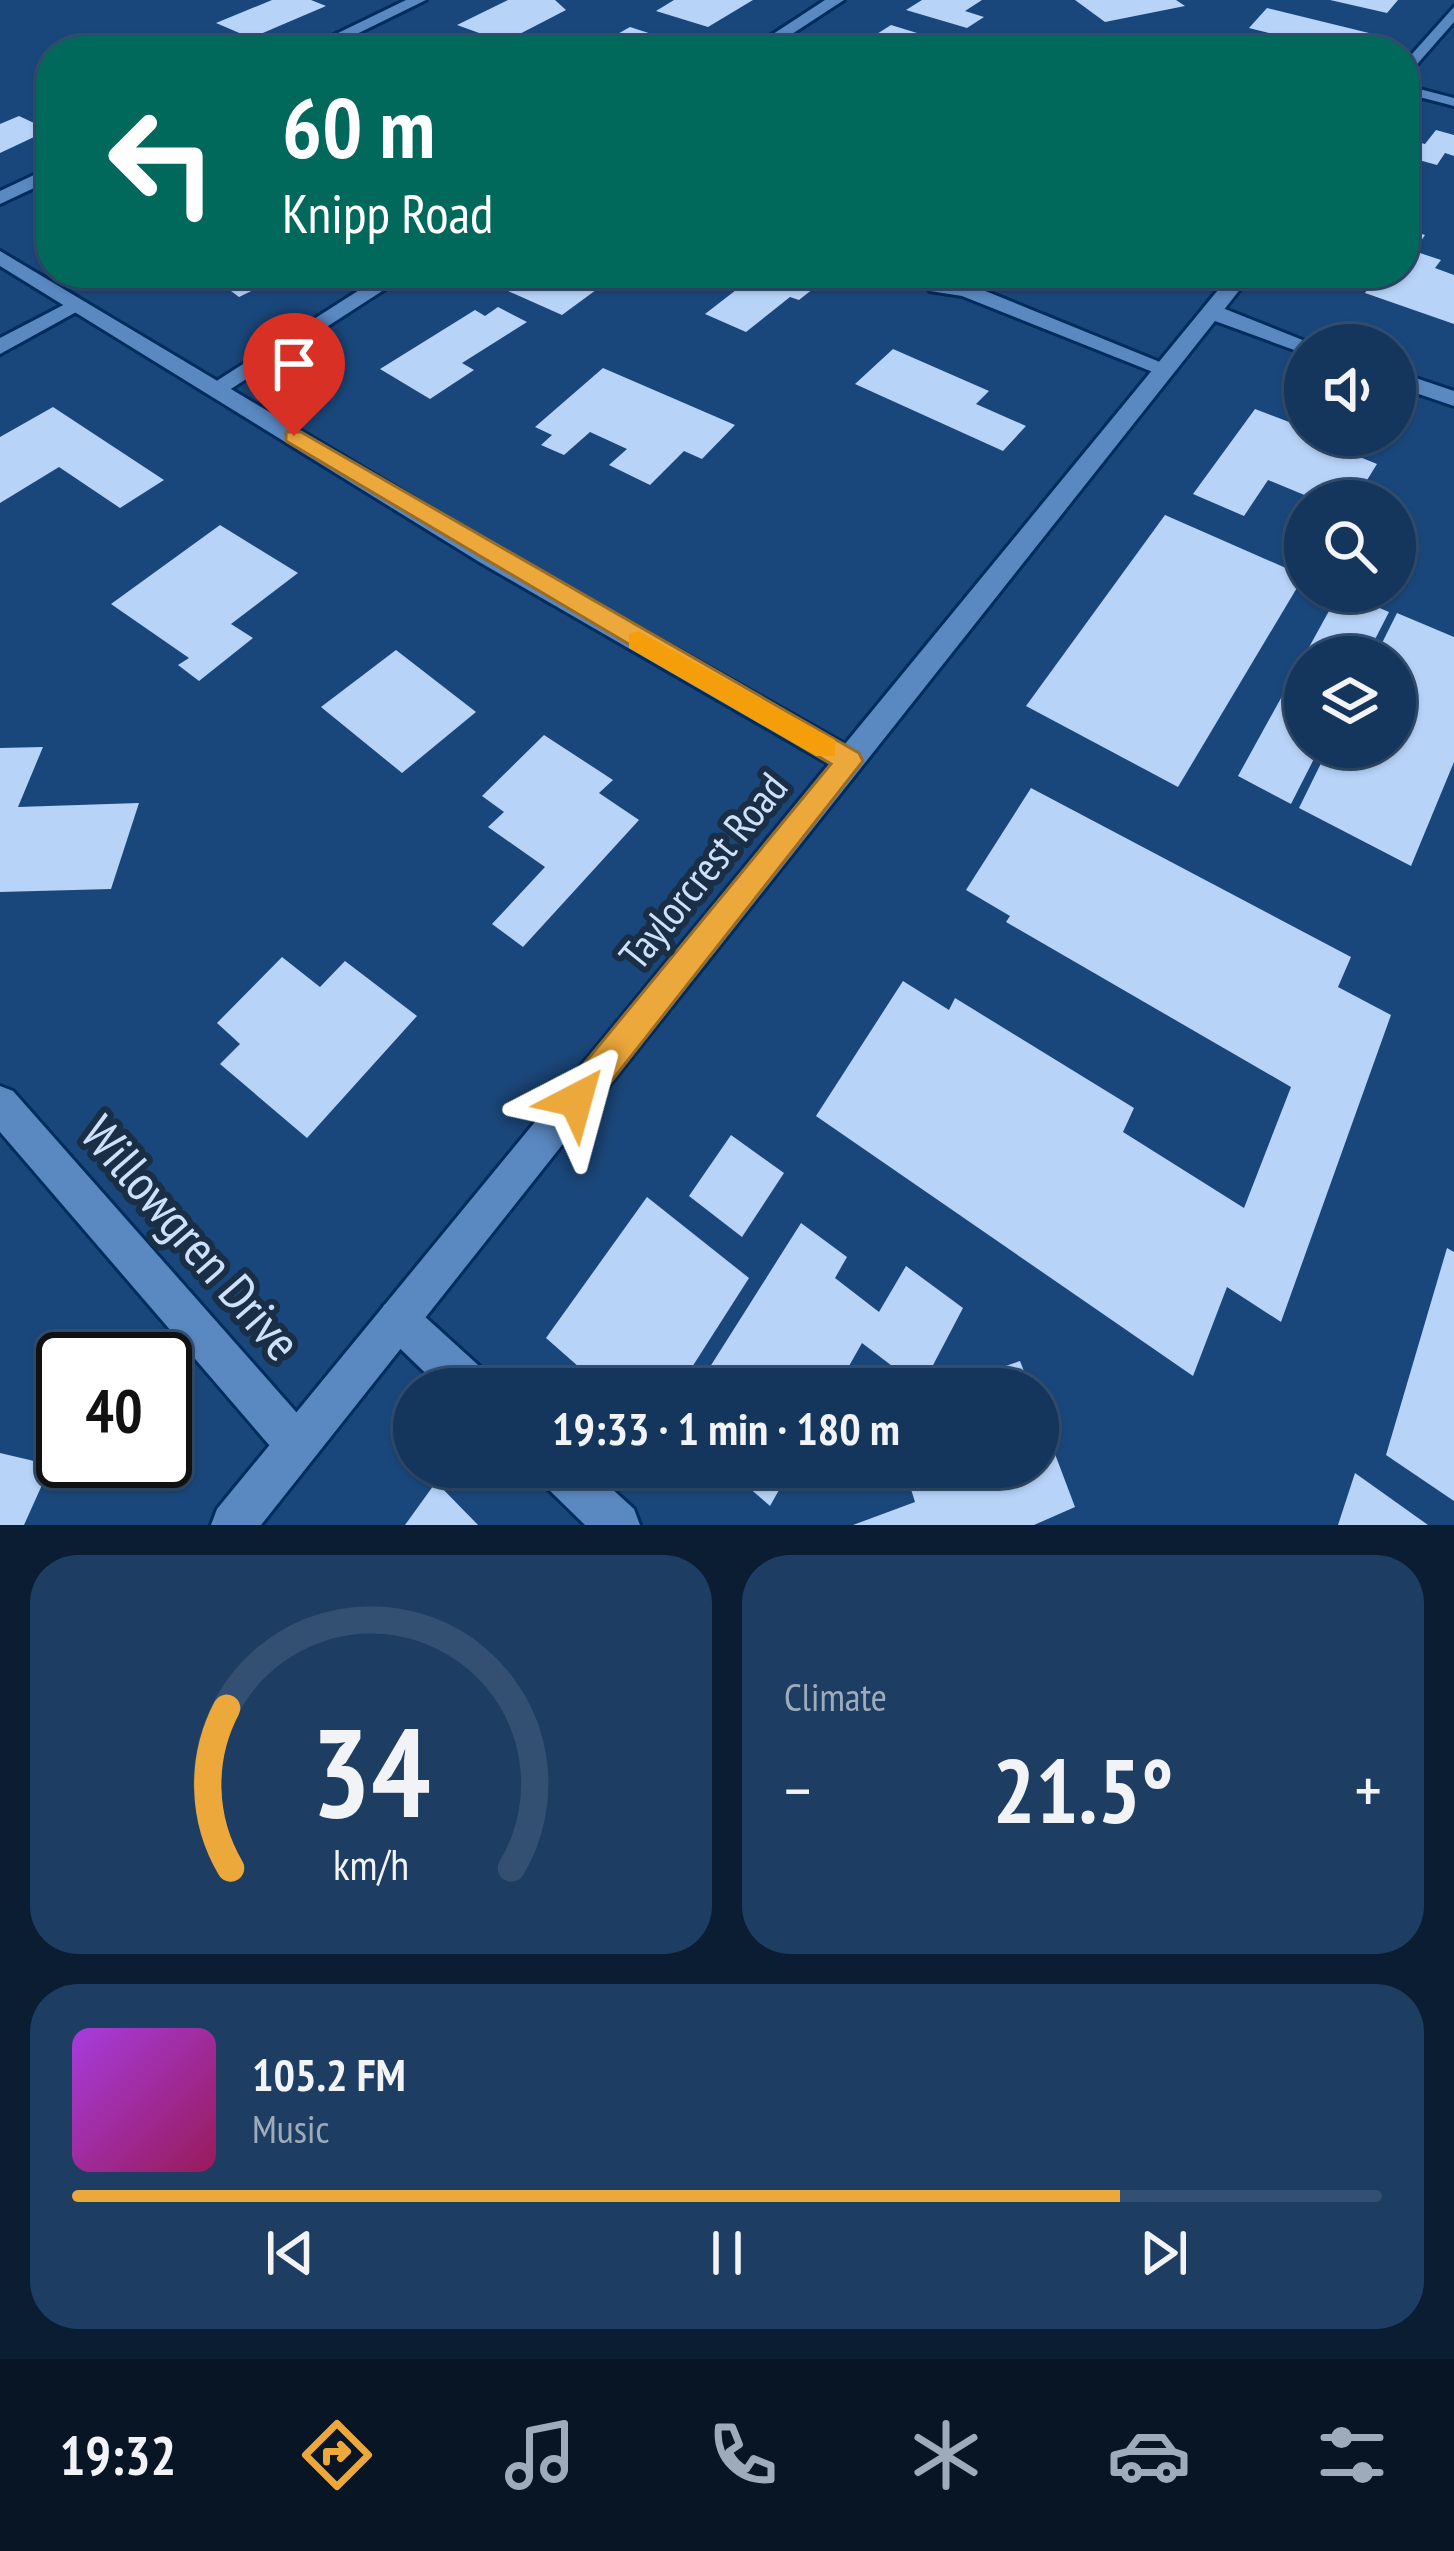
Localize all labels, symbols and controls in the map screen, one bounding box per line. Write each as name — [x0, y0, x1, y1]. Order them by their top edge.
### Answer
text: 60 m — [282, 72, 435, 181]
icon: left — [84, 84, 240, 240]
text: Knipp Road — [282, 178, 493, 248]
pin — [243, 313, 345, 436]
map controls — [1284, 324, 1416, 768]
button: sound — [1284, 324, 1416, 456]
icon: arrive — [261, 331, 327, 397]
button: search — [1284, 480, 1416, 612]
button: layers — [1284, 636, 1416, 768]
street label: Taylorcrest Road — [607, 761, 799, 980]
position arrow — [513, 1037, 639, 1163]
street label: Willowgren Drive — [67, 1101, 316, 1373]
speed limit sign: 40 — [36, 1332, 192, 1488]
text: 19:33 · 1 min · 180 m — [552, 1399, 900, 1457]
text: Climate — [784, 1671, 887, 1722]
text: 34 — [311, 1690, 431, 1851]
text: 21.5° — [993, 1731, 1173, 1848]
text: − — [784, 1747, 811, 1832]
text: + — [1355, 1747, 1382, 1832]
text: km/h — [333, 1835, 409, 1891]
text: 105.2 FM — [252, 2045, 406, 2103]
text: Music — [252, 2103, 329, 2154]
icon: previous — [257, 2220, 323, 2286]
icon: pause — [694, 2220, 760, 2286]
icon: next — [1131, 2220, 1197, 2286]
icon: directions — [295, 2413, 379, 2497]
icon: music — [498, 2413, 582, 2497]
icon: phone — [701, 2413, 785, 2497]
icon: climate — [904, 2413, 988, 2497]
icon: car — [1107, 2413, 1191, 2497]
icon: filters — [1310, 2413, 1394, 2497]
text: 19:32 — [60, 2420, 176, 2490]

